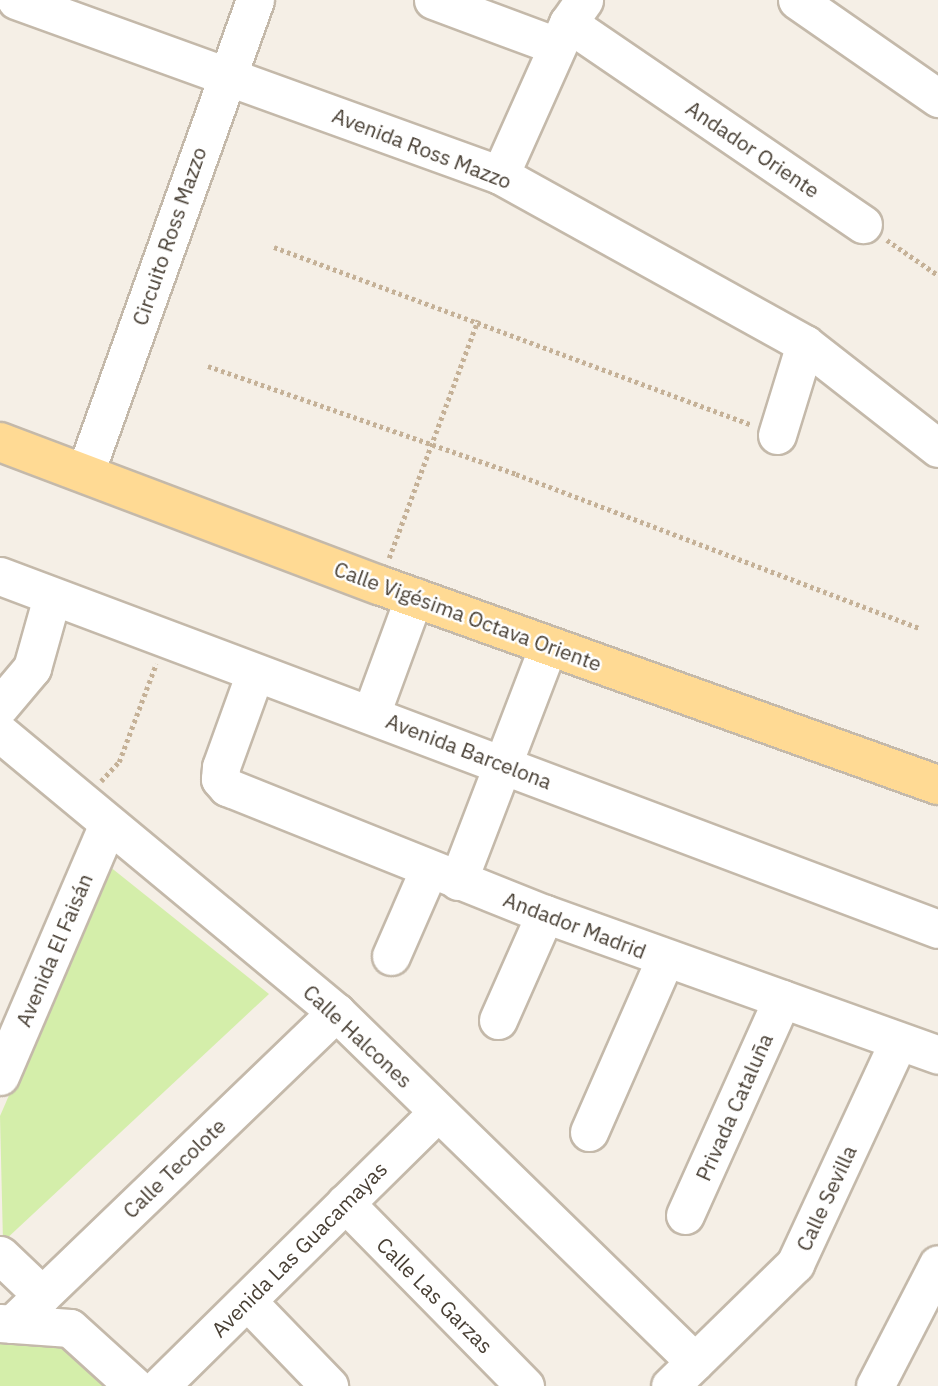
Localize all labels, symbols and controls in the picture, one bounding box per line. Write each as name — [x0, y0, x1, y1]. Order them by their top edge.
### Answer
street label: Andador Oriente — [682, 95, 824, 203]
street label: Avenida Ross Mazzo — [329, 102, 515, 194]
street label: Circuito Ross Mazzo — [127, 143, 211, 329]
street label: Calle Vigésima Octava Oriente — [331, 556, 605, 676]
street label: Avenida Barcelona — [383, 708, 555, 794]
street label: Avenida El Faisán — [10, 870, 98, 1030]
street label: Andador Madrid — [500, 886, 650, 964]
street label: Calle Halcones — [298, 979, 418, 1093]
street label: Privada Cataluña — [690, 1029, 778, 1185]
street label: Calle Tecolote — [118, 1113, 230, 1223]
street label: Calle Sevilla — [791, 1141, 861, 1255]
street label: Avenida Las Guacamayas — [206, 1156, 392, 1342]
street label: Calle Las Garzas — [372, 1232, 498, 1358]

